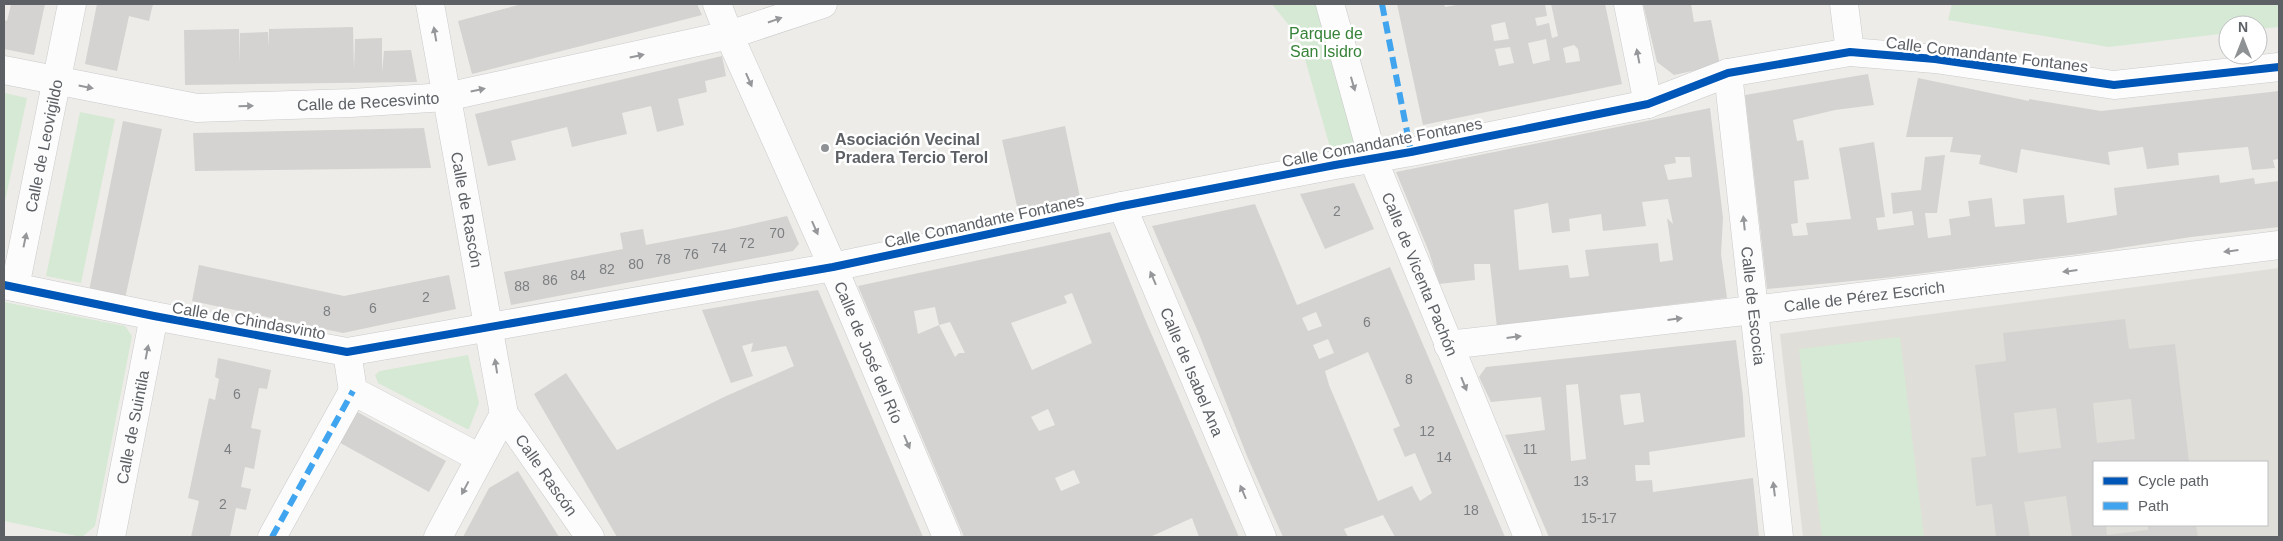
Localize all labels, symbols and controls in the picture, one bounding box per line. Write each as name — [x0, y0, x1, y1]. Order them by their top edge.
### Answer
north arrow — [2218, 15, 2268, 65]
one-way arrow — [768, 16, 783, 24]
text: N — [2238, 19, 2248, 35]
park label: Parque de San Isidro — [1289, 25, 1363, 60]
one-way arrow — [431, 26, 439, 42]
street label: Calle Comandante Fontanes — [1885, 34, 2089, 75]
one-way arrow — [1634, 48, 1642, 64]
one-way arrow — [629, 51, 645, 59]
one-way arrow — [745, 73, 753, 87]
one-way arrow — [1349, 77, 1357, 92]
street label: Calle de Leovigildo — [22, 78, 66, 214]
one-way arrow — [78, 83, 93, 91]
one-way arrow — [470, 86, 485, 94]
street label: Calle de Recesvinto — [297, 89, 440, 114]
one-way arrow — [239, 102, 255, 110]
street label: Calle Comandante Fontanes — [1281, 115, 1484, 170]
place label: Asociación Vecinal Pradera Tercio Terol — [835, 131, 988, 166]
marker: Asociación Vecinal Pradera Tercio Terol — [819, 142, 831, 154]
street label: Calle de Rascón — [448, 150, 485, 269]
street label: Calle de Vicenta Pachón — [1379, 190, 1461, 358]
street label: Calle Comandante Fontanes — [883, 192, 1085, 251]
house number: 2 — [1333, 203, 1341, 219]
one-way arrow — [1740, 215, 1748, 231]
one-way arrow — [812, 221, 820, 235]
house number: 70 — [769, 225, 785, 241]
one-way arrow — [21, 232, 29, 247]
house number: 72 — [739, 235, 755, 251]
house number: 74 — [711, 240, 727, 256]
street label: Calle de Escocia — [1738, 245, 1768, 366]
house number: 76 — [683, 246, 699, 262]
one-way arrow — [2223, 247, 2239, 255]
house number: 78 — [655, 251, 671, 267]
house number: 80 — [628, 256, 644, 272]
house number: 82 — [599, 261, 615, 277]
house number: 84 — [570, 267, 586, 283]
one-way arrow — [2061, 267, 2077, 275]
one-way arrow — [1149, 270, 1157, 285]
house number: 86 — [542, 272, 558, 288]
house number: 88 — [514, 278, 530, 294]
street label: Calle de Pérez Escrich — [1783, 278, 1946, 315]
street label: Calle de José del Río — [831, 279, 906, 426]
house number: 2 — [422, 289, 430, 305]
street label: Calle de Chindasvinto — [171, 299, 327, 342]
house number: 6 — [369, 300, 377, 316]
house number: 8 — [323, 303, 331, 319]
street label: Calle de Isabel Ana — [1157, 305, 1226, 439]
house number: 6 — [1363, 314, 1371, 330]
one-way arrow — [1668, 315, 1684, 323]
one-way arrow — [1506, 333, 1522, 341]
one-way arrow — [143, 344, 151, 360]
one-way arrow — [492, 357, 500, 373]
street label: Calle de Suintila — [113, 369, 152, 486]
house number: 8 — [1405, 371, 1413, 387]
one-way arrow — [1461, 377, 1469, 391]
house number: 6 — [233, 386, 241, 402]
house number: 12 — [1419, 423, 1435, 439]
street label: Calle Rascón — [512, 431, 580, 519]
one-way arrow — [903, 435, 911, 449]
house number: 4 — [224, 441, 232, 457]
house number: 11 — [1523, 441, 1537, 457]
house number: 14 — [1436, 449, 1452, 465]
legend — [2093, 461, 2268, 526]
text: Cycle path — [2138, 472, 2209, 489]
house number: 13 — [1573, 473, 1589, 489]
one-way arrow — [461, 481, 469, 495]
one-way arrow — [1770, 481, 1778, 497]
one-way arrow — [1239, 485, 1247, 499]
house number: 2 — [219, 496, 227, 512]
text: Path — [2138, 497, 2169, 514]
house number: 18 — [1463, 502, 1479, 518]
house number: 15-17 — [1581, 510, 1617, 526]

